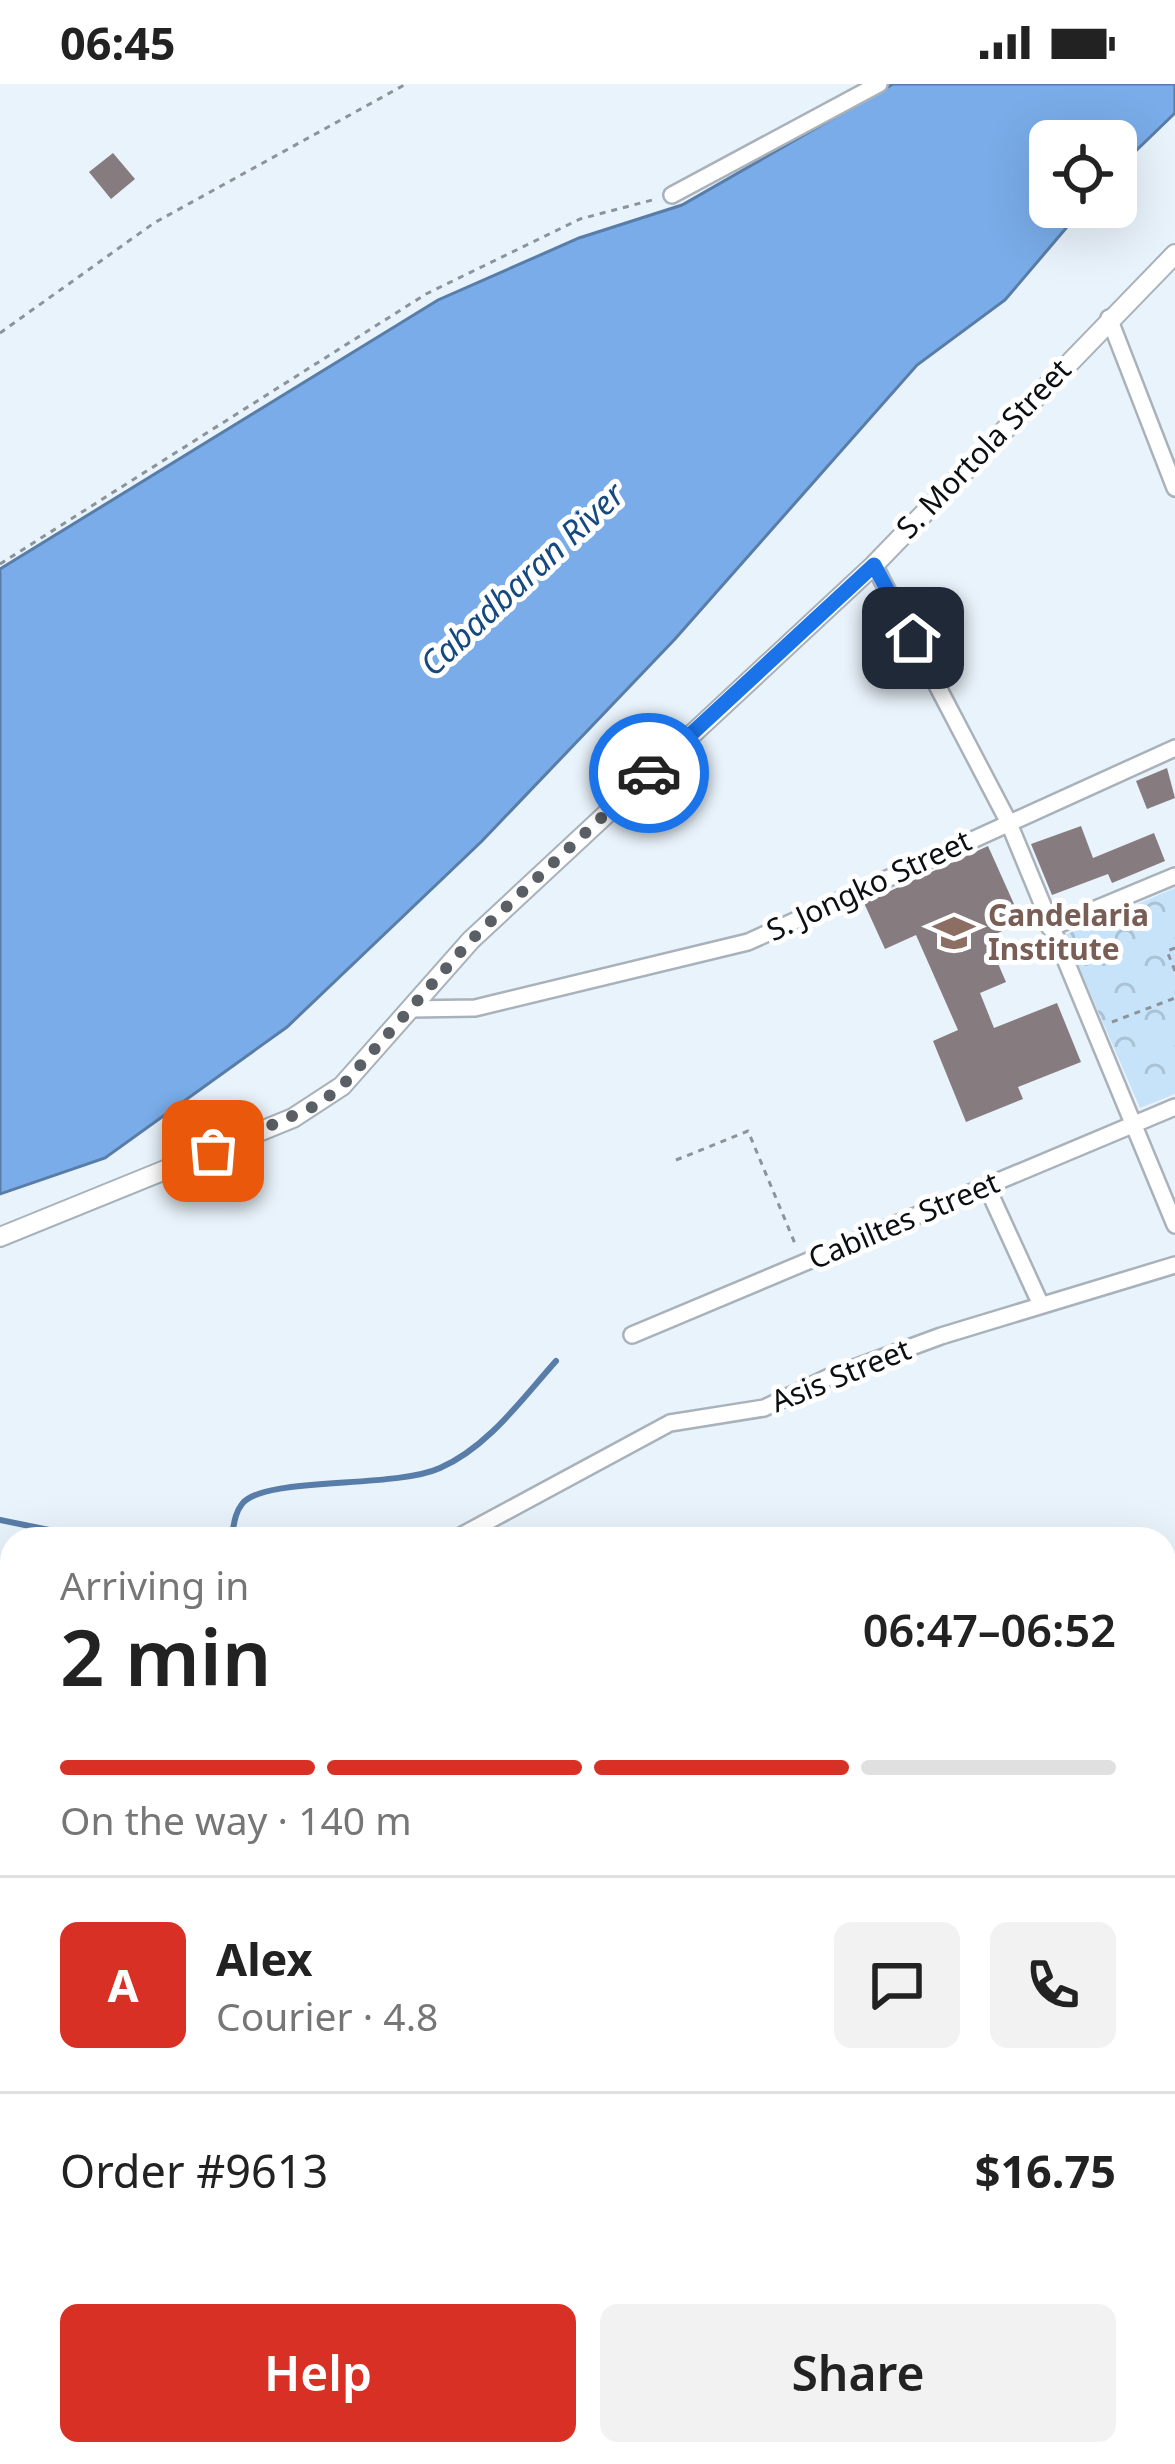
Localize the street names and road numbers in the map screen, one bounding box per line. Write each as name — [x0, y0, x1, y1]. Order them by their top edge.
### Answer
street label: S. Mortola Street — [886, 349, 1079, 547]
street label: S. Jongko Street — [759, 819, 977, 950]
street label: Cabiltes Street — [802, 1161, 1005, 1278]
street label: Asis Street — [765, 1328, 917, 1421]

